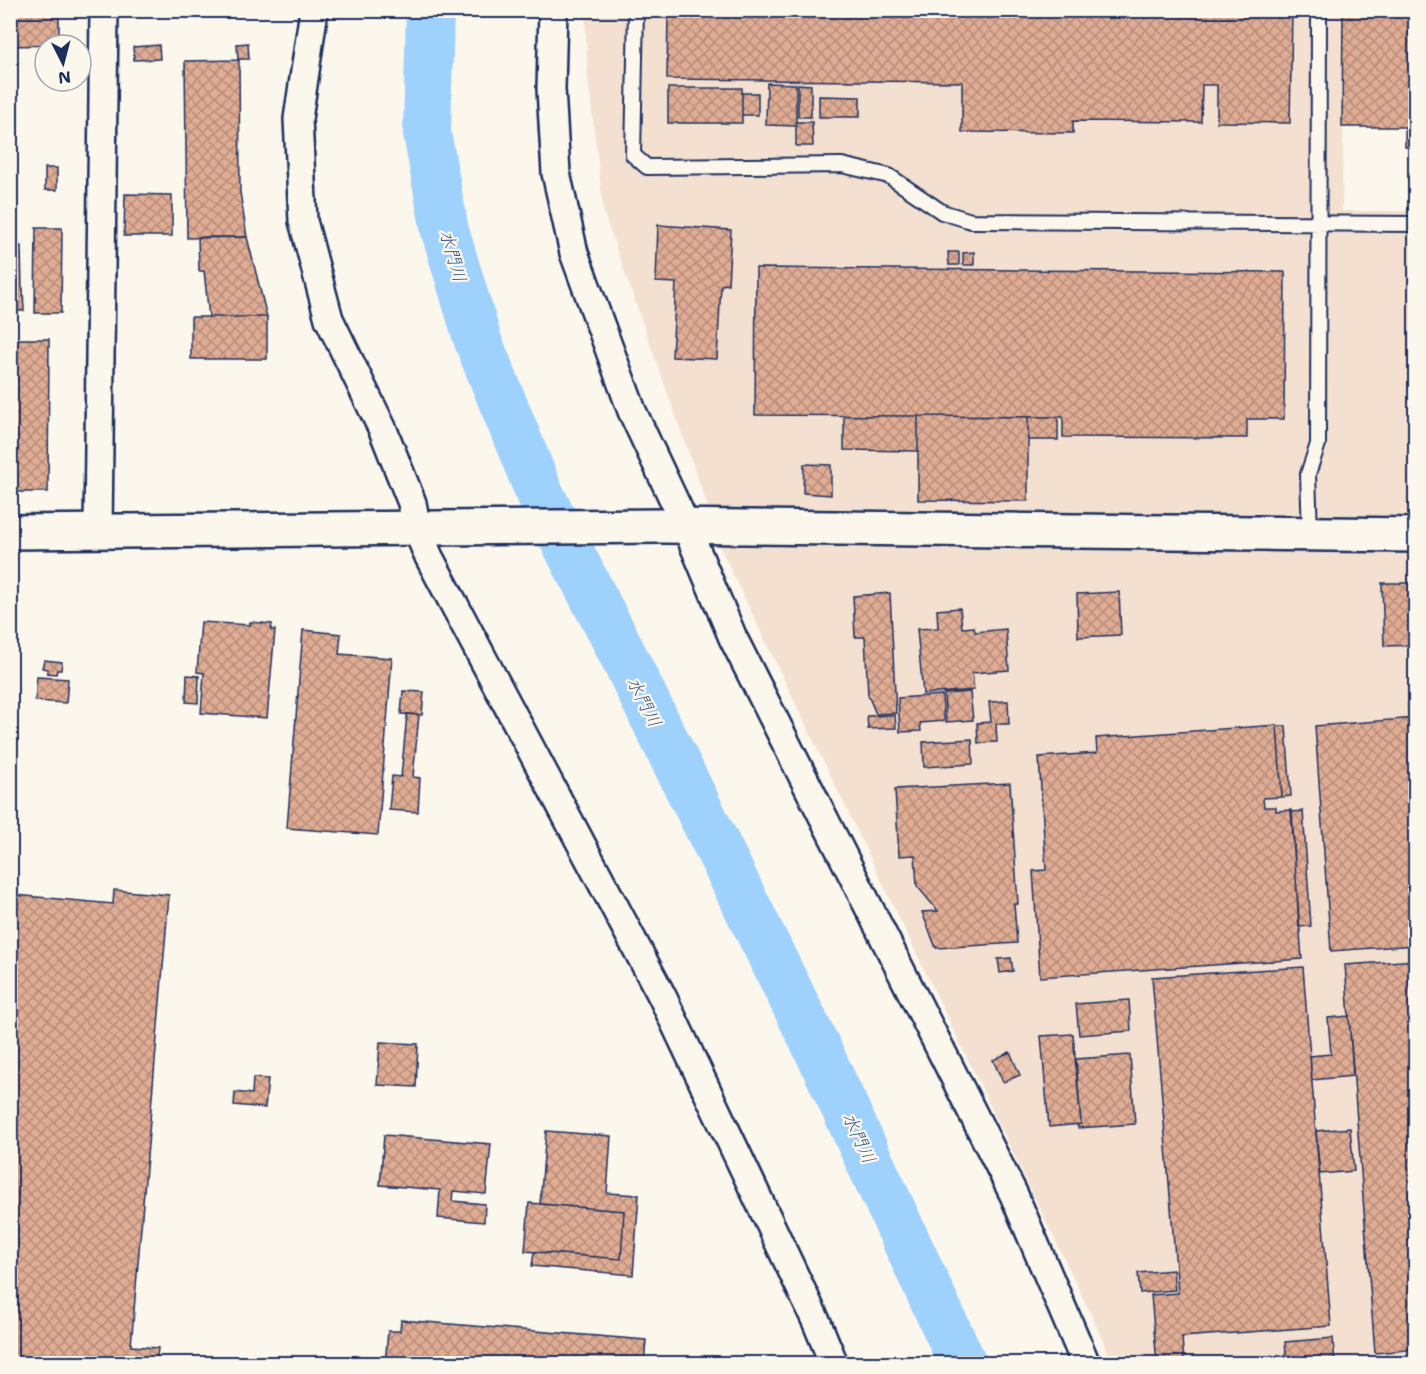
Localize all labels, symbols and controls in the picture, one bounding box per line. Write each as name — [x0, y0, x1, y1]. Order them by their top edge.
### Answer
north arrow — [33, 33, 93, 93]
text: N — [57, 66, 72, 89]
water label: 水門川 — [434, 227, 472, 285]
water label: 水門川 — [621, 672, 667, 732]
water label: 水門川 — [837, 1108, 881, 1168]

